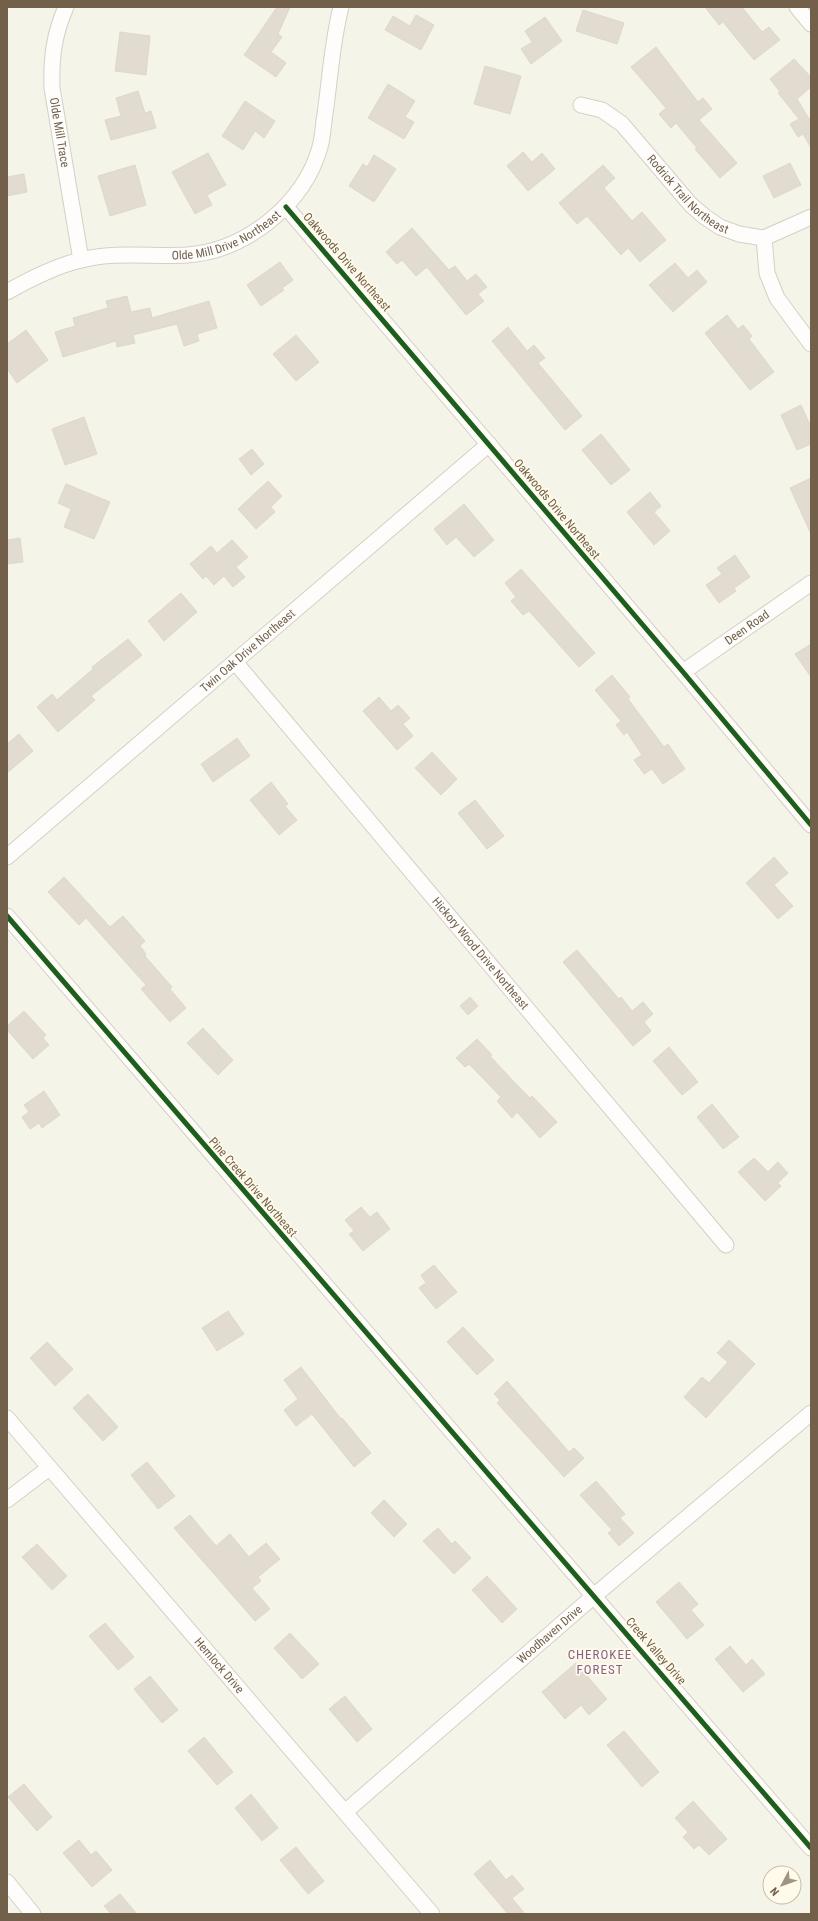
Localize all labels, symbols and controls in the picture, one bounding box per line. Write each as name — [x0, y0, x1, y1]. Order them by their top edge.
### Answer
street label: Olde Mill Trace — [47, 97, 72, 169]
street label: Rodrick Trail Northeast — [644, 152, 731, 237]
street label: Olde Mill Drive Northeast — [171, 207, 284, 262]
street label: Oakwoods Drive Northeast — [300, 210, 394, 315]
street label: Oakwoods Drive Northeast — [511, 456, 603, 562]
street label: Twin Oak Drive Northeast — [198, 606, 298, 695]
street label: Deen Road — [722, 607, 772, 648]
street label: Hickory Wood Drive Northeast — [429, 894, 532, 1013]
street label: Pine Creek Drive Northeast — [206, 1134, 300, 1240]
street label: Woodhaven Drive — [514, 1602, 585, 1666]
street label: Creek Valley Drive — [623, 1614, 689, 1688]
street label: Hemlock Drive — [191, 1635, 247, 1696]
district label: CHEROKEE FOREST — [568, 1647, 632, 1677]
north arrow — [762, 1865, 802, 1905]
text: N — [768, 1884, 782, 1898]

